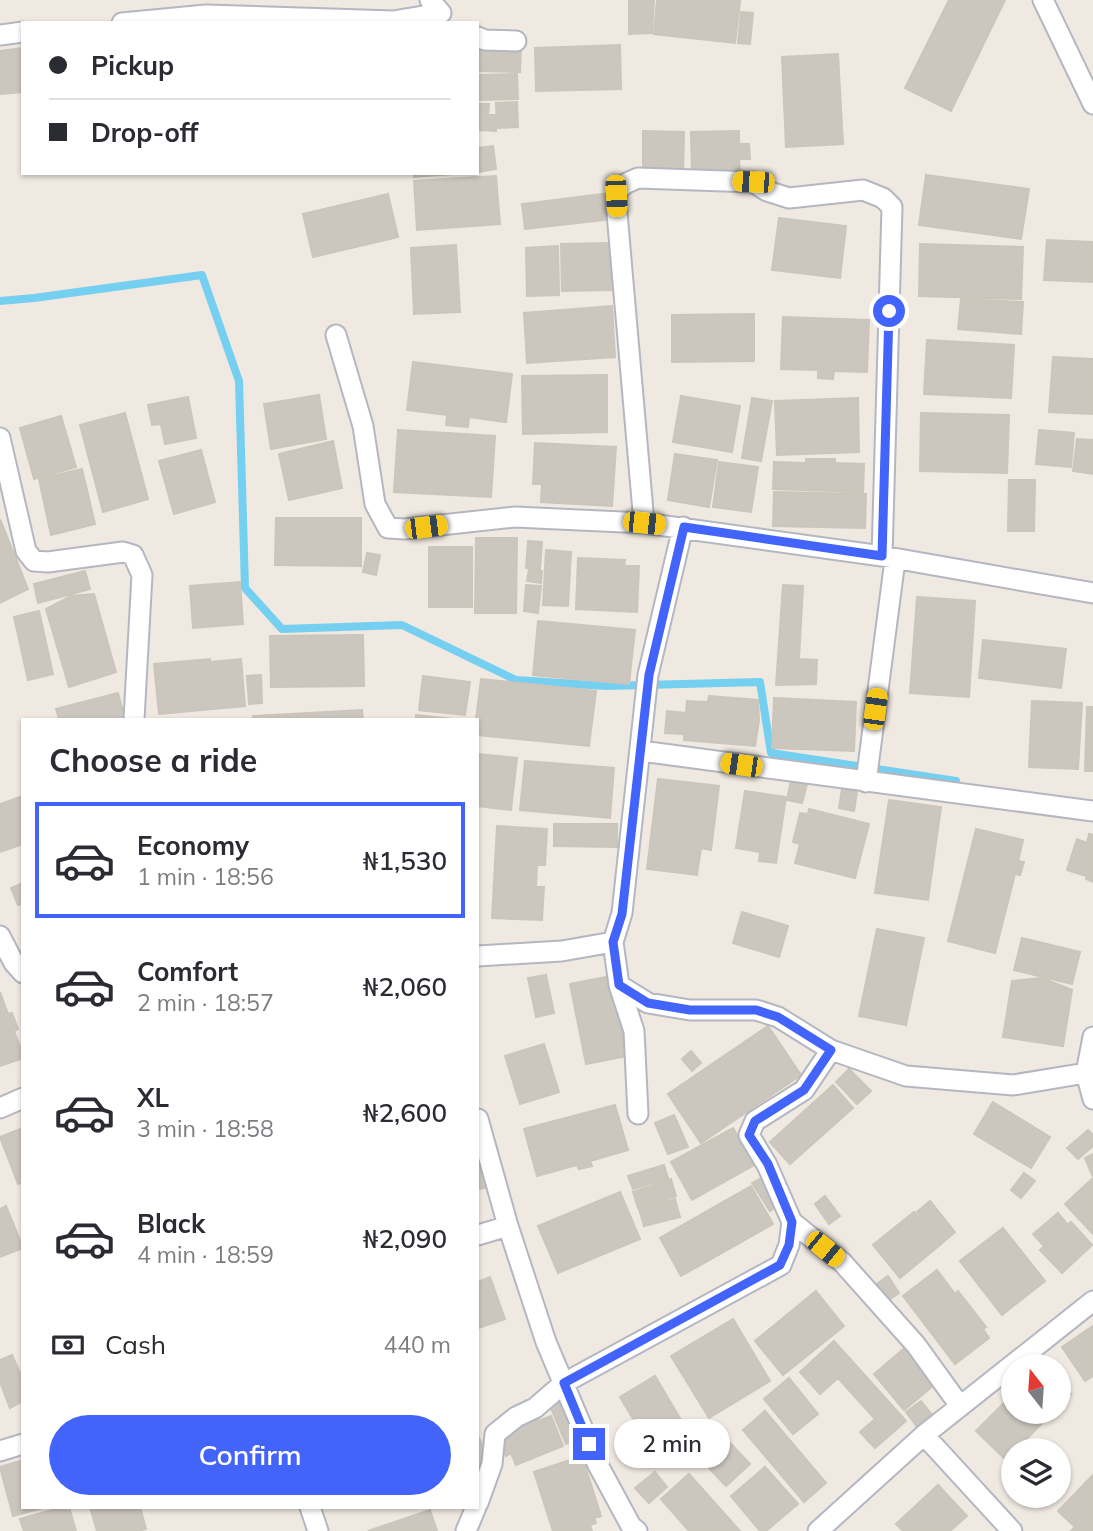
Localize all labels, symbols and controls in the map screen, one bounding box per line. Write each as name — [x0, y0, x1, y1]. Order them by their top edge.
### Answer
text: Pickup — [91, 49, 174, 82]
text: Drop-off — [91, 116, 198, 149]
car — [732, 171, 775, 193]
car — [605, 174, 628, 218]
route start — [873, 295, 905, 327]
car — [623, 510, 666, 536]
car — [404, 514, 449, 540]
car — [862, 687, 889, 731]
text: Choose a ride — [49, 740, 257, 780]
car — [719, 752, 764, 778]
icon: car — [53, 829, 116, 892]
text: Economy — [137, 829, 249, 862]
text: ₦1,530 — [363, 844, 447, 877]
text: 1 min · 18:56 — [137, 862, 274, 891]
icon: car — [53, 955, 116, 1018]
text: Comfort — [137, 955, 238, 988]
text: ₦2,060 — [363, 970, 447, 1003]
text: 2 min · 18:57 — [137, 988, 274, 1017]
icon: car — [53, 1081, 116, 1144]
text: XL — [137, 1081, 169, 1114]
text: ₦2,600 — [363, 1096, 447, 1129]
text: 3 min · 18:58 — [137, 1114, 274, 1143]
icon: car — [53, 1207, 116, 1270]
text: Black — [137, 1207, 205, 1240]
text: ₦2,090 — [363, 1222, 447, 1255]
car — [803, 1228, 848, 1270]
text: 4 min · 18:59 — [137, 1240, 274, 1269]
icon: cash — [49, 1326, 87, 1364]
text: Cash — [105, 1328, 166, 1361]
text: 440 m — [383, 1330, 451, 1359]
north arrow — [1001, 1354, 1071, 1424]
map controls — [1001, 1354, 1071, 1508]
button: Confirm — [49, 1415, 451, 1495]
callout: 2 min — [614, 1420, 729, 1468]
route end — [573, 1428, 605, 1460]
text: 2 min — [642, 1429, 702, 1458]
button: layers — [1001, 1438, 1071, 1508]

